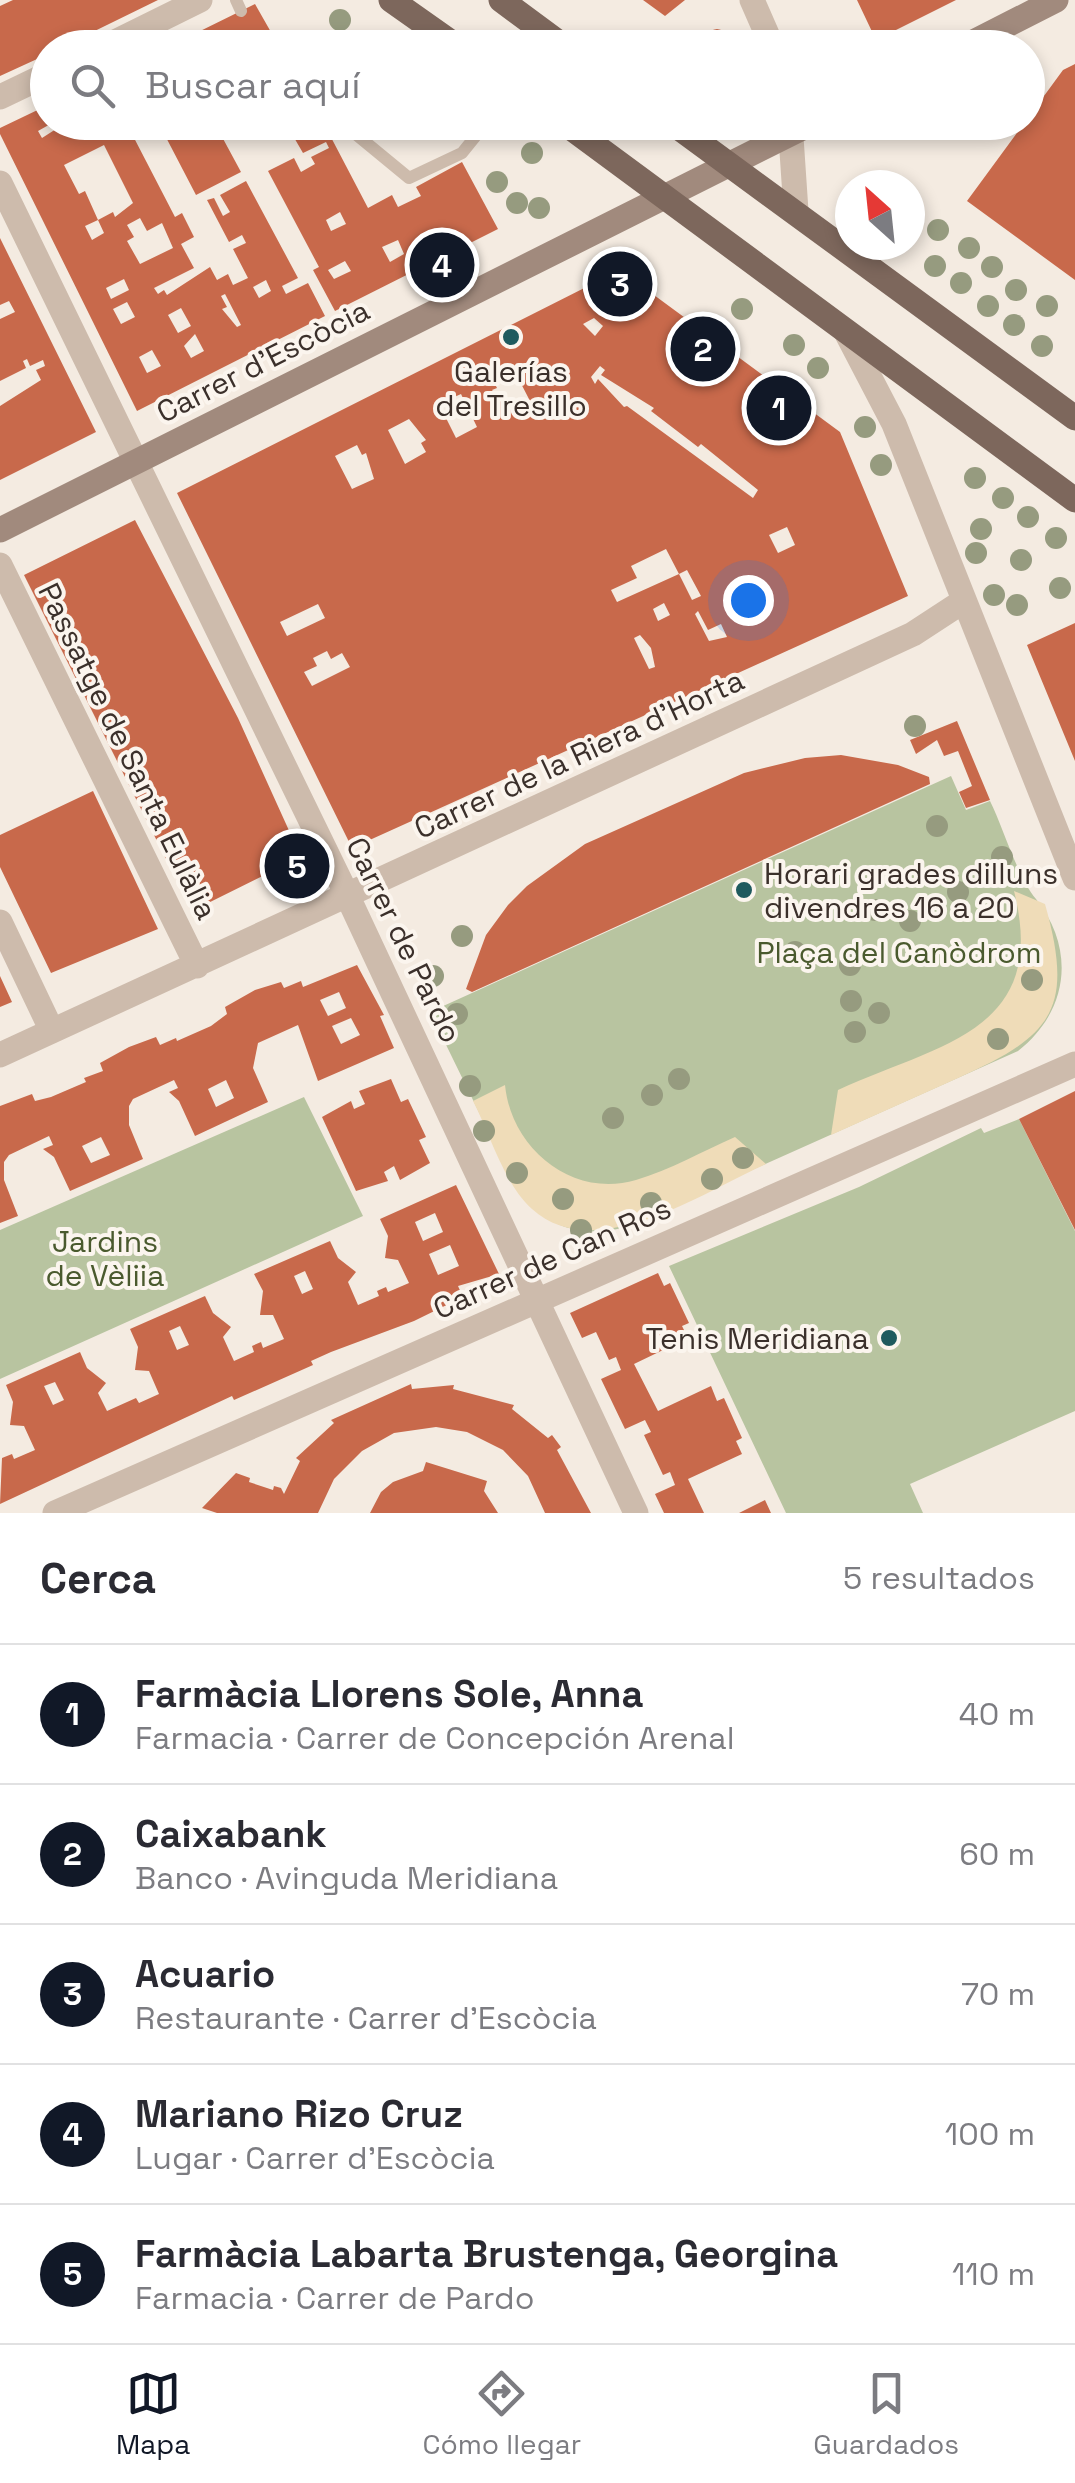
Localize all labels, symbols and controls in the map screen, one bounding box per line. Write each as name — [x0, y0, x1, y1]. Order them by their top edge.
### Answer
search box — [30, 30, 1045, 140]
icon: search — [65, 58, 120, 113]
text: Buscar aquí — [145, 61, 360, 109]
north arrow — [835, 170, 925, 260]
pin: 4 — [410, 228, 474, 302]
pin: 3 — [588, 246, 652, 322]
street label: Carrer d'Escòcia — [150, 291, 376, 431]
pin: 2 — [670, 312, 736, 386]
marker: Galerías del Tresillo — [500, 326, 522, 348]
place label: Galerías del Tresillo — [435, 352, 587, 425]
pin: 1 — [746, 370, 812, 446]
your location — [723, 575, 774, 626]
street label: Passatge de Santa Eulàlia — [29, 576, 227, 926]
street label: Carrer de la Riera d'Horta — [408, 660, 750, 848]
pin: 5 — [264, 828, 330, 904]
street label: Carrer de Pardo — [337, 831, 471, 1049]
place label: Horari grades dilluns divendres 16 a 20 — [764, 854, 1058, 927]
marker: Horari grades dilluns divendres 16 a 20 — [733, 879, 755, 901]
park label: Plaça del Canòdrom — [756, 933, 1042, 972]
street label: Carrer de Can Ros — [427, 1188, 677, 1328]
park label: Jardins de Vèliia — [46, 1222, 164, 1295]
place label: Tenis Meridiana — [645, 1319, 869, 1358]
marker: Tenis Meridiana — [878, 1327, 900, 1349]
text: Cerca — [40, 1552, 156, 1605]
text: 5 resultados — [843, 1558, 1035, 1598]
text: Farmàcia Llorens Sole, Anna — [135, 1670, 643, 1718]
text: 1 — [65, 1694, 80, 1734]
text: 40 m — [959, 1694, 1035, 1734]
text: Farmacia · Carrer de Concepción Arenal — [135, 1718, 735, 1758]
text: Caixabank — [135, 1810, 327, 1858]
text: 2 — [63, 1834, 82, 1874]
text: 60 m — [959, 1834, 1035, 1874]
text: Banco · Avinguda Meridiana — [135, 1858, 558, 1898]
text: Acuario — [135, 1950, 275, 1998]
text: 3 — [63, 1974, 82, 2014]
text: 70 m — [961, 1974, 1035, 2014]
text: Restaurante · Carrer d'Escòcia — [135, 1998, 597, 2038]
text: Mariano Rizo Cruz — [135, 2090, 463, 2138]
text: 4 — [62, 2114, 83, 2154]
text: 100 m — [945, 2114, 1035, 2154]
text: Lugar · Carrer d'Escòcia — [135, 2138, 495, 2178]
text: Farmàcia Labarta Brustenga, Georgina — [135, 2230, 838, 2278]
text: 5 — [63, 2254, 82, 2294]
text: 110 m — [952, 2254, 1035, 2294]
text: Farmacia · Carrer de Pardo — [135, 2278, 534, 2318]
tab: Mapa — [116, 2366, 190, 2462]
tab: Cómo llegar — [423, 2366, 581, 2462]
tab: Guardados — [813, 2366, 959, 2462]

